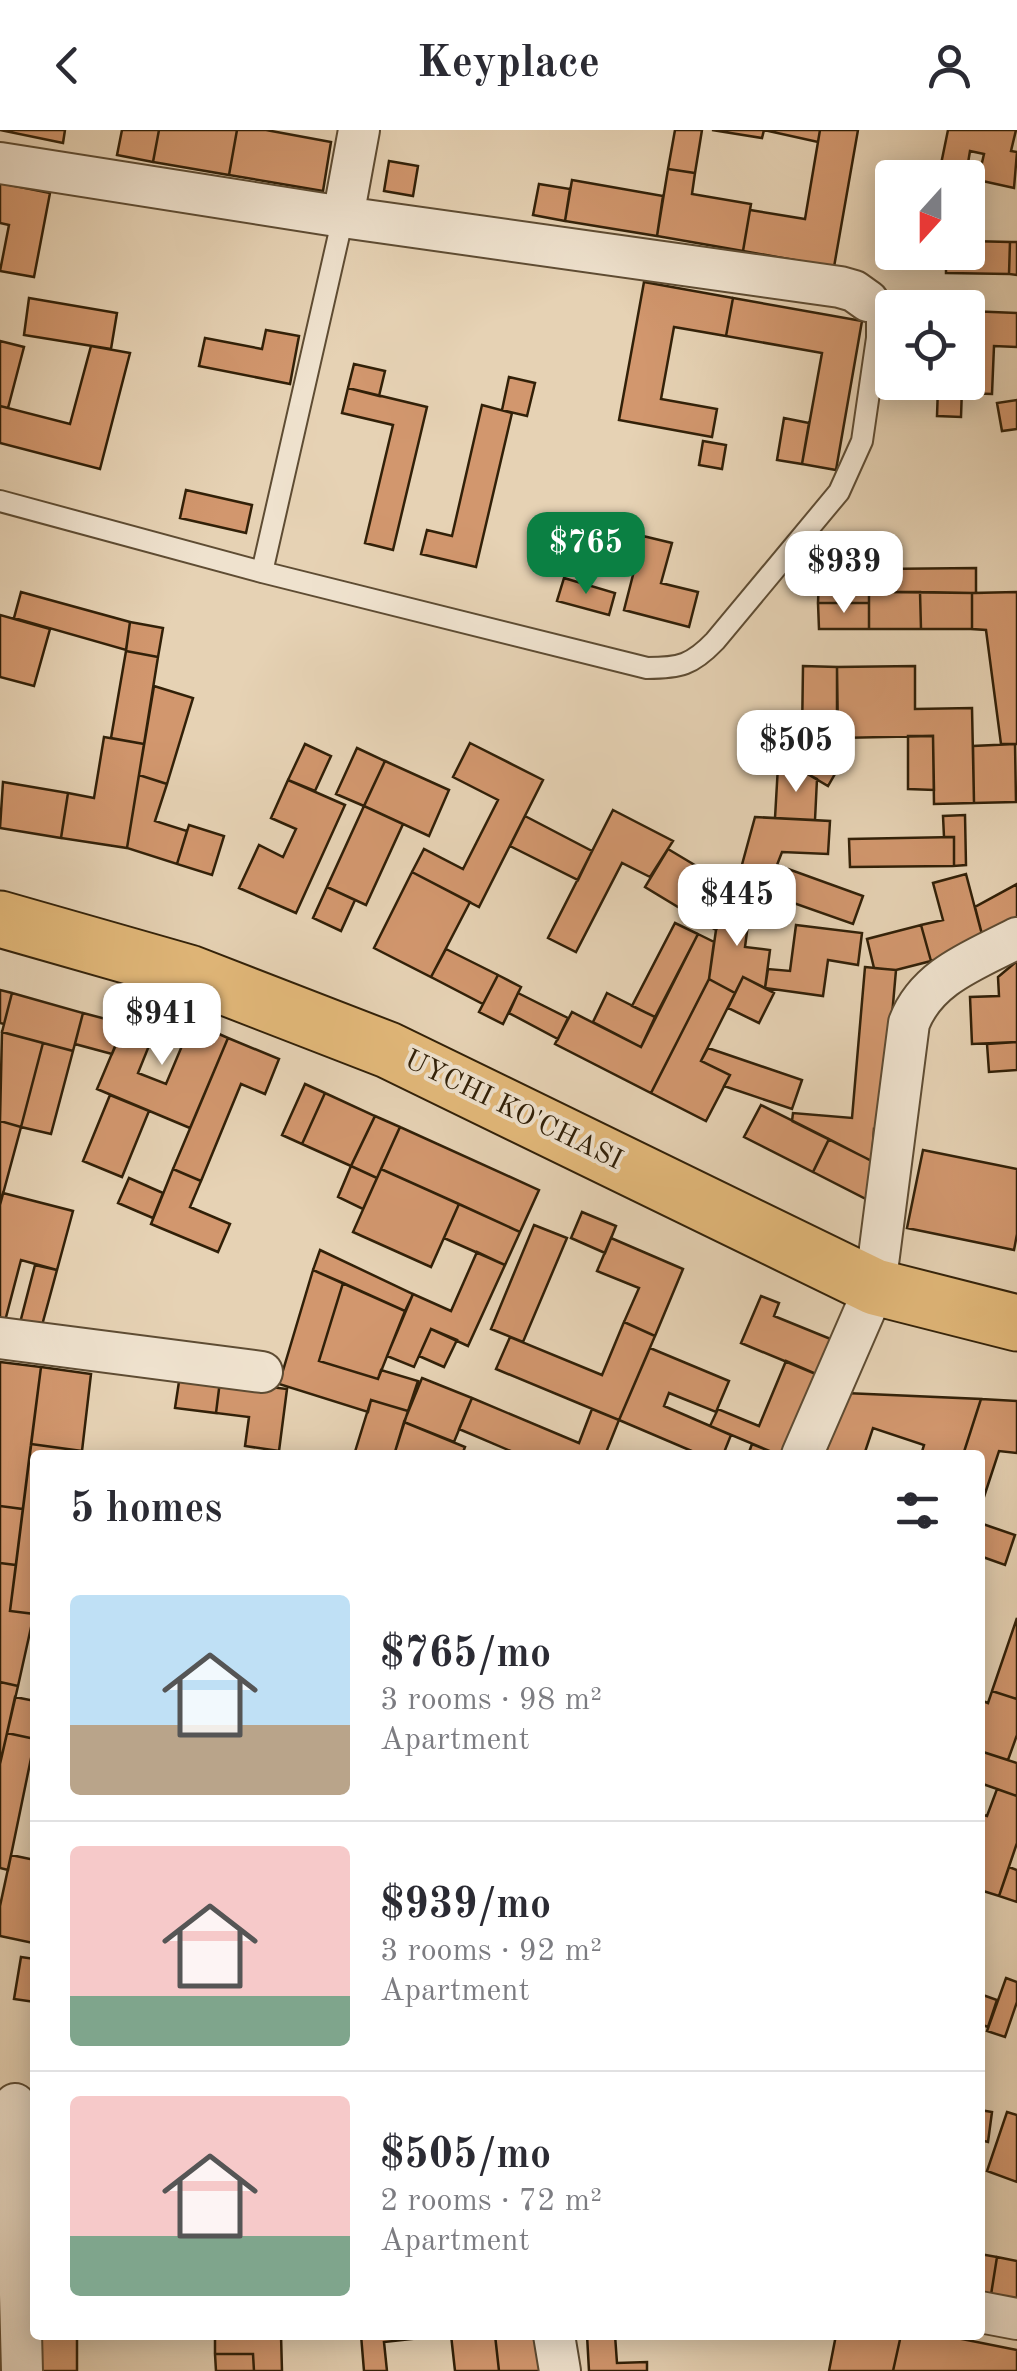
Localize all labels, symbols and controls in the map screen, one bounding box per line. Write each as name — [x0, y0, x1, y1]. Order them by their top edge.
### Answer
icon: back — [40, 38, 95, 93]
icon: person — [922, 38, 977, 93]
text: Keyplace — [417, 42, 600, 87]
north arrow — [875, 160, 985, 270]
map controls — [875, 160, 985, 400]
button: locate — [875, 290, 985, 400]
pin: $765 — [527, 512, 645, 597]
text: $765 — [549, 528, 623, 560]
pin: $939 — [785, 531, 903, 616]
text: $939 — [807, 547, 881, 579]
pin: $505 — [737, 710, 855, 795]
text: $505 — [759, 726, 833, 758]
pin: $445 — [678, 864, 796, 949]
text: $445 — [700, 880, 774, 912]
pin: $941 — [103, 983, 221, 1068]
text: $941 — [125, 999, 199, 1031]
street label: UYCHI KO'CHASI — [399, 1046, 627, 1176]
icon: filters — [890, 1483, 945, 1538]
text: 5 homes — [70, 1489, 222, 1531]
text: $765/mo — [380, 1634, 551, 1676]
icon: home — [150, 1635, 270, 1755]
text: 3 rooms · 98 m² — [380, 1685, 602, 1717]
text: Apartment — [380, 1725, 530, 1757]
text: $939/mo — [380, 1885, 551, 1927]
icon: home — [150, 1886, 270, 2006]
text: 3 rooms · 92 m² — [380, 1936, 602, 1968]
text: Apartment — [380, 1976, 530, 2008]
text: $505/mo — [380, 2135, 551, 2177]
icon: home — [150, 2136, 270, 2256]
text: 2 rooms · 72 m² — [380, 2186, 602, 2218]
text: Apartment — [380, 2226, 530, 2258]

